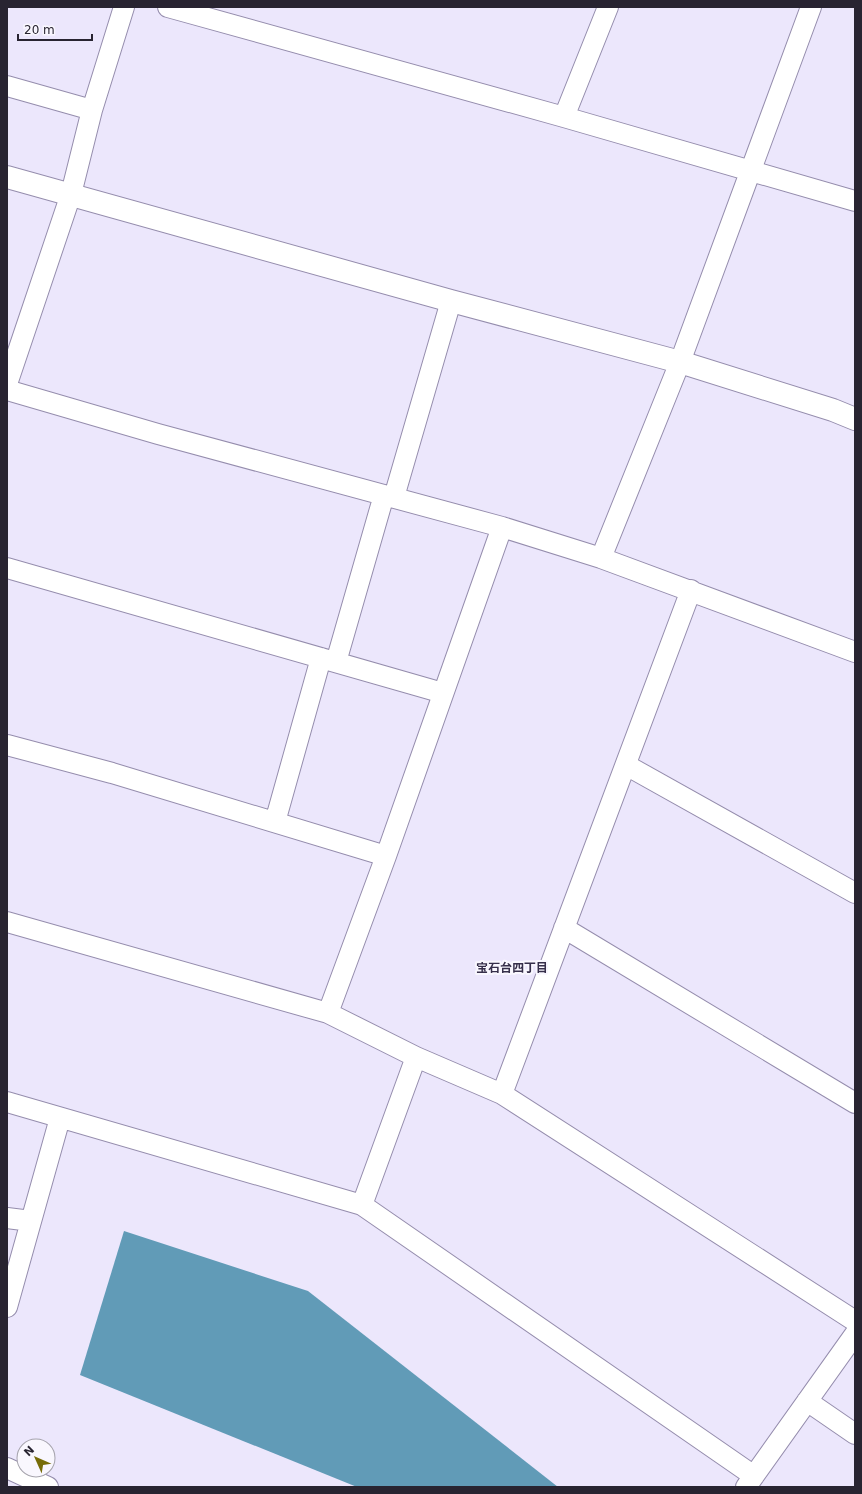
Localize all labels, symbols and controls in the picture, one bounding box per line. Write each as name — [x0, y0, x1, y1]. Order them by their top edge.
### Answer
scale bar — [18, 16, 92, 42]
text: 20 m — [24, 23, 55, 37]
district label: 宝石台四丁目 — [476, 961, 548, 975]
north arrow — [16, 1438, 56, 1478]
text: N — [21, 1443, 37, 1459]

